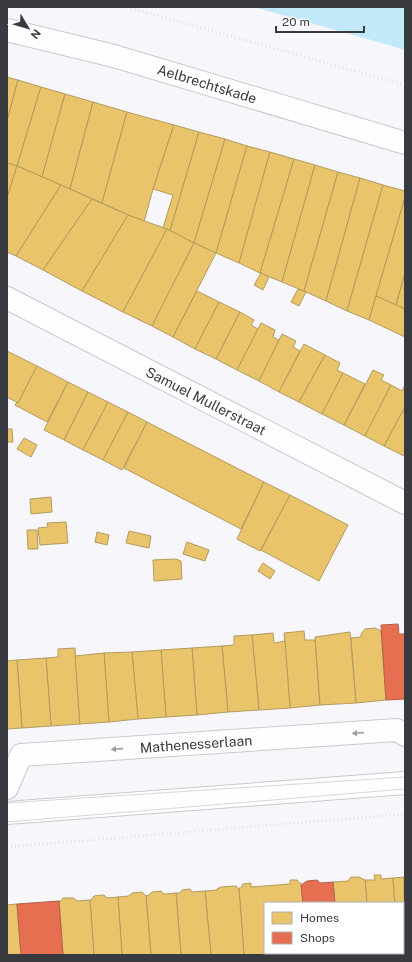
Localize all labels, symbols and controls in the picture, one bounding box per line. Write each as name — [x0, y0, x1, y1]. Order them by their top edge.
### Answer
north arrow — [8, 8, 48, 48]
scale bar — [276, 8, 364, 34]
text: 20 m — [282, 15, 310, 29]
text: N — [29, 27, 43, 41]
street label: Aelbrechtskade — [155, 61, 259, 107]
street label: Samuel Mullerstraat — [143, 364, 269, 438]
one-way arrow — [352, 729, 364, 736]
street label: Mathenesserlaan — [139, 732, 253, 756]
one-way arrow — [110, 746, 123, 752]
legend — [264, 902, 404, 954]
text: Homes — [300, 911, 339, 925]
text: Shops — [300, 931, 335, 945]

